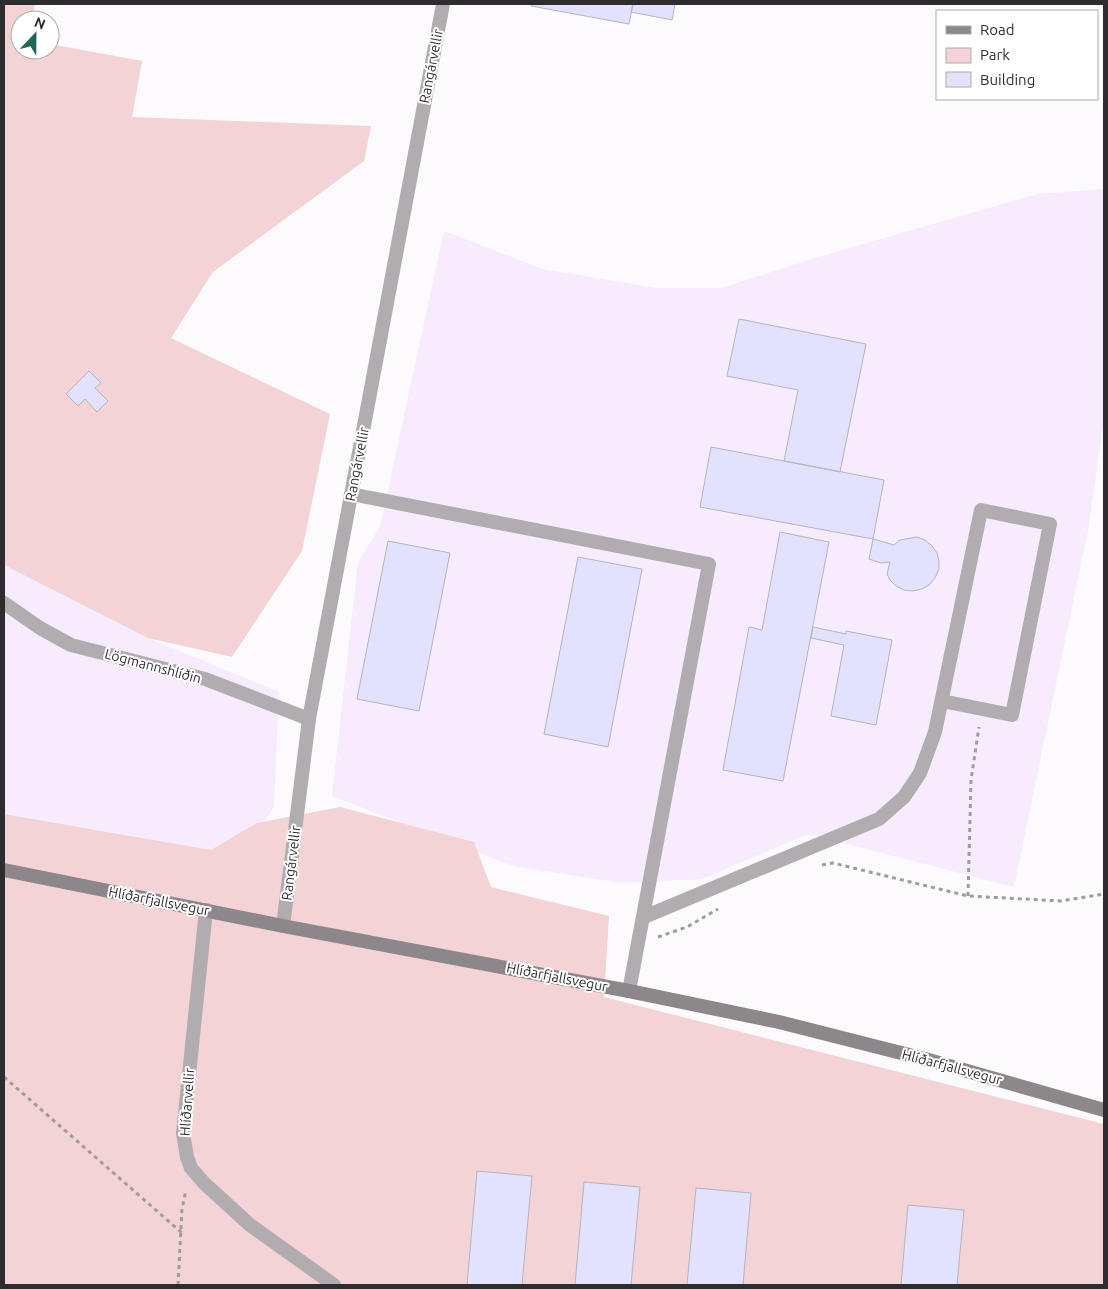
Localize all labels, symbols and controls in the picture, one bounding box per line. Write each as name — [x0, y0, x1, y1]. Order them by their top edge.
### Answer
north arrow — [10, 10, 60, 60]
legend — [936, 10, 1098, 100]
text: N — [32, 14, 48, 32]
text: Road — [980, 21, 1015, 38]
street label: Rangárvellir — [416, 27, 446, 104]
text: Park — [980, 46, 1010, 63]
text: Building — [980, 71, 1035, 88]
street label: Rangárvellir — [342, 425, 372, 502]
street label: Lögmannshlíðin — [103, 645, 203, 687]
street label: Rangárvellir — [278, 824, 304, 901]
street label: Hlíðarfjallsvegur — [107, 883, 212, 919]
street label: Hlíðarfjallsvegur — [505, 959, 610, 995]
street label: Hlíðarfjallsvegur — [900, 1046, 1004, 1088]
street label: Hlíðarvellir — [177, 1067, 197, 1137]

